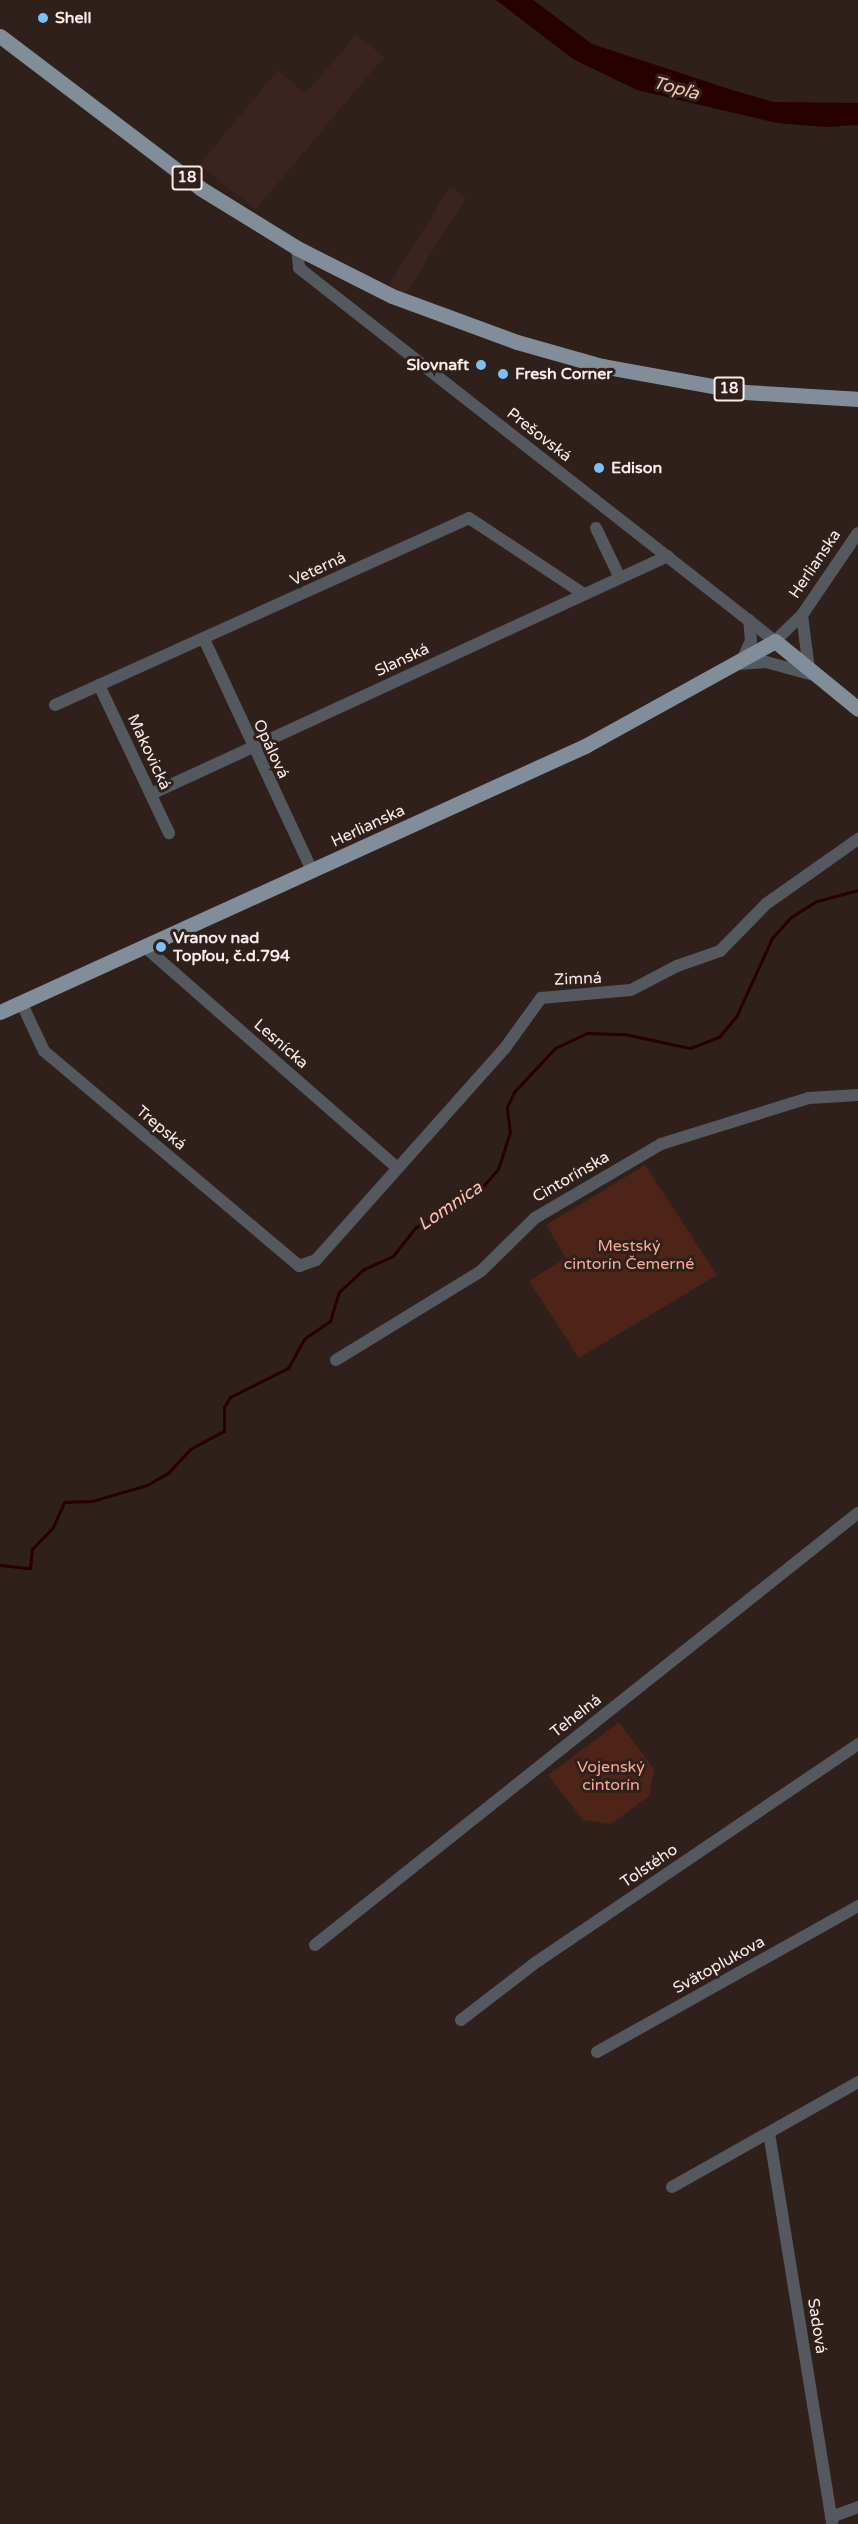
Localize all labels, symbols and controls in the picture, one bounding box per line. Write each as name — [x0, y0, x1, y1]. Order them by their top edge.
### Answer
place label: Shell — [55, 8, 91, 28]
marker: Shell — [36, 11, 50, 25]
water label: Topľa — [651, 72, 701, 104]
road number: 18 — [170, 166, 204, 190]
place label: Slovnaft — [407, 355, 469, 375]
marker: Slovnaft — [474, 358, 488, 372]
place label: Fresh Corner — [515, 364, 612, 384]
marker: Fresh Corner — [496, 367, 510, 381]
road number: 18 — [712, 377, 746, 401]
street label: Prešovská — [503, 404, 575, 466]
place label: Edison — [611, 458, 662, 478]
marker: Edison — [592, 461, 606, 475]
street label: Herlianska — [785, 526, 845, 602]
street label: Veterná — [287, 548, 349, 590]
street label: Slanská — [372, 639, 432, 681]
street label: Makovická — [123, 711, 175, 793]
street label: Opálová — [249, 716, 293, 782]
street label: Herlianska — [328, 801, 408, 851]
place label: Vranov nad Topľou, č.d.794 — [173, 928, 290, 966]
marker: Vranov nad Topľou, č.d.794 — [154, 940, 168, 954]
street label: Zimná — [554, 969, 602, 989]
street label: Lesnícka — [250, 1015, 312, 1073]
street label: Trepská — [132, 1102, 190, 1154]
street label: Cintorínska — [529, 1147, 613, 1207]
water label: Lomnica — [414, 1177, 486, 1235]
park label: Mestský cintorín Čemerné — [564, 1236, 694, 1274]
street label: Tehelná — [547, 1690, 605, 1742]
park label: Vojenský cintorín — [577, 1757, 645, 1795]
street label: Tolstého — [617, 1840, 681, 1892]
street label: Svätoplukova — [670, 1932, 768, 1998]
street label: Sadová — [803, 2297, 831, 2355]

